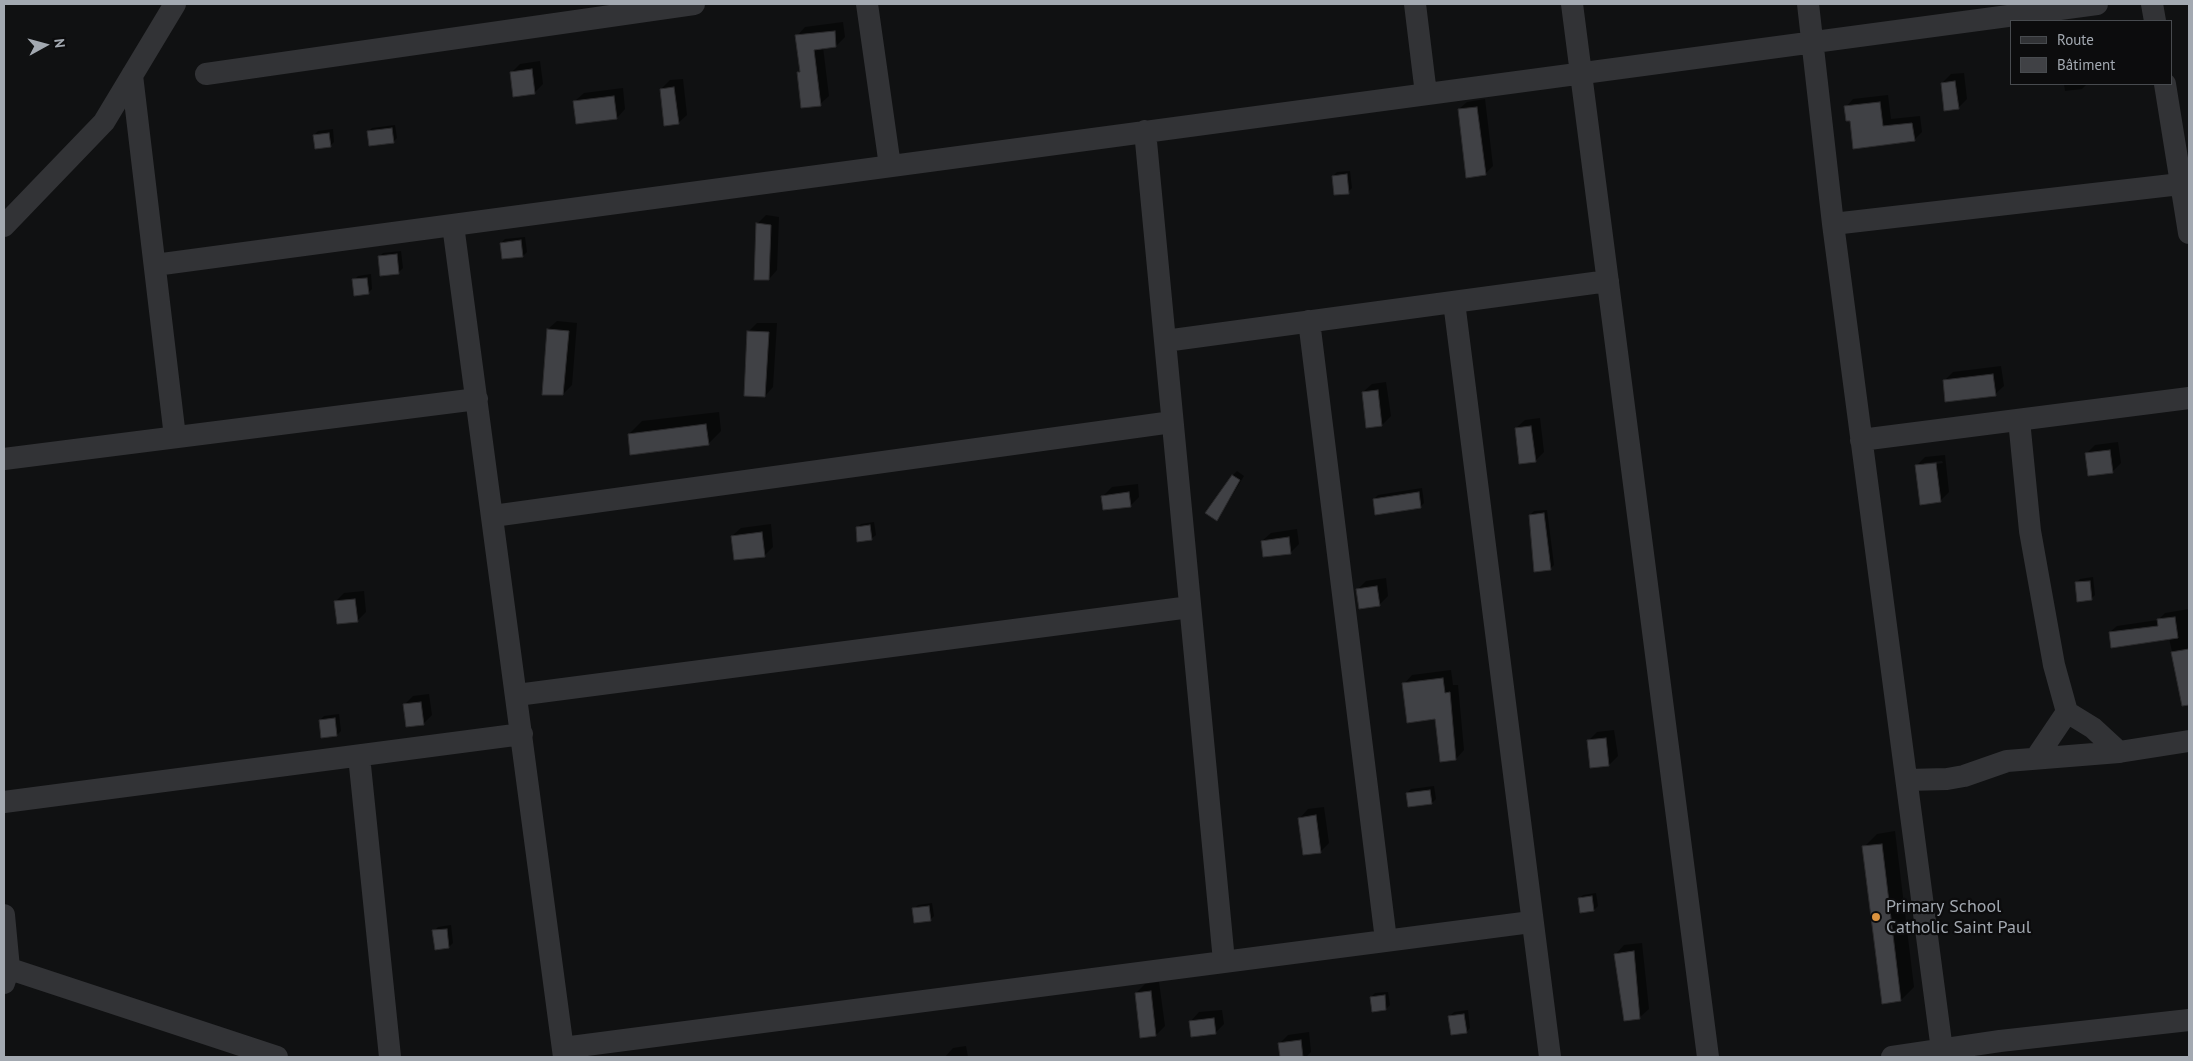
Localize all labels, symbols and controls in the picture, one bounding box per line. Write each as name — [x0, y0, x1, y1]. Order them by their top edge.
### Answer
north arrow — [20, 20, 70, 70]
legend — [2010, 20, 2173, 85]
text: Route — [2057, 30, 2094, 49]
text: N — [50, 38, 69, 49]
text: Bâtiment — [2057, 55, 2115, 74]
place label: Primary School Catholic Saint Paul — [1886, 896, 2031, 939]
marker: Primary School Catholic Saint Paul — [1870, 911, 1882, 923]

